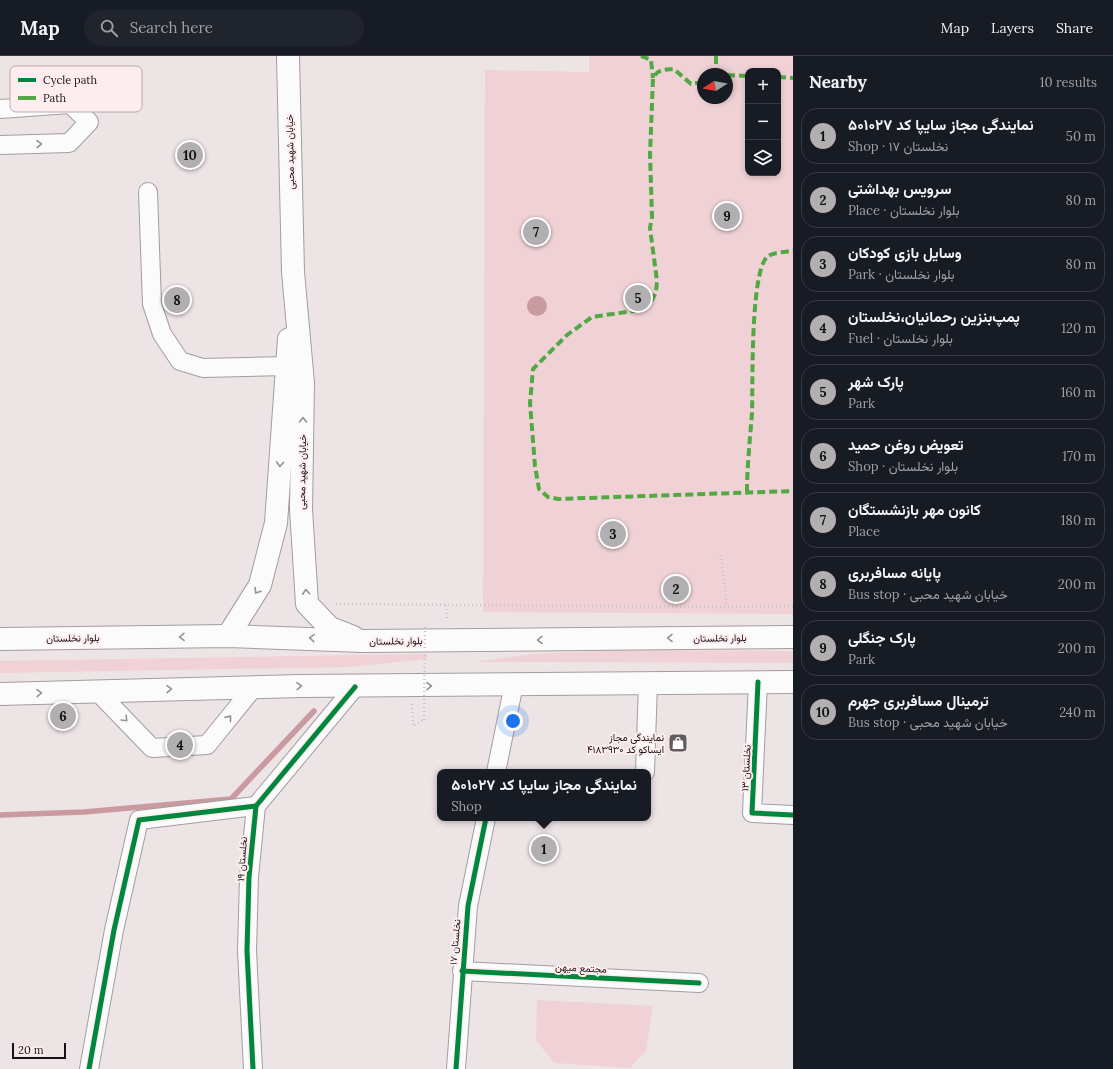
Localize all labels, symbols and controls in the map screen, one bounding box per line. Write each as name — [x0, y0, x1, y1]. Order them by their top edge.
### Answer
search box — [84, 10, 364, 46]
text: Map — [20, 16, 60, 40]
icon: search — [98, 17, 120, 39]
text: Search here — [130, 18, 213, 37]
text: Map — [941, 19, 969, 37]
text: Layers — [991, 19, 1034, 37]
text: Share — [1056, 19, 1093, 37]
legend — [10, 66, 142, 112]
north arrow — [697, 68, 733, 104]
map controls — [745, 68, 781, 176]
button: + — [745, 68, 781, 104]
text: Nearby — [809, 71, 867, 93]
text: Cycle path — [43, 73, 98, 87]
text: 10 results — [1040, 74, 1097, 91]
text: Path — [43, 91, 66, 105]
button: − — [745, 104, 781, 140]
street label: خیابان شهید محبی — [283, 114, 297, 190]
text: نمایندگی مجاز سایپا کد ۵۰۱۰۲۷ — [848, 115, 1034, 134]
text: 1 — [820, 128, 826, 145]
text: 50 m — [1066, 128, 1096, 145]
text: Shop · نخلستان ۱۷ — [848, 138, 948, 155]
one-way arrow — [36, 140, 42, 148]
pin: 10 — [177, 140, 203, 170]
button: layers — [745, 140, 781, 176]
text: سرویس بهداشتی — [848, 179, 951, 198]
text: 2 — [820, 192, 826, 209]
text: 80 m — [1066, 192, 1096, 209]
pin: 9 — [714, 201, 740, 231]
text: Place · بلوار نخلستان — [848, 202, 960, 219]
pin: 7 — [523, 217, 549, 247]
text: وسایل بازی کودکان — [848, 243, 962, 262]
text: 3 — [819, 256, 827, 273]
text: 80 m — [1066, 256, 1096, 273]
text: Park · بلوار نخلستان — [848, 266, 955, 283]
pin: 5 — [625, 283, 651, 313]
pin: 8 — [164, 285, 190, 315]
text: پمپ‌بنزین رحمانیان،نخلستان — [848, 307, 1020, 326]
text: 4 — [819, 320, 827, 337]
text: 120 m — [1061, 320, 1096, 337]
text: Fuel · بلوار نخلستان — [848, 330, 953, 347]
text: پارک شهر — [848, 372, 904, 391]
text: 5 — [819, 384, 827, 401]
text: 160 m — [1061, 384, 1096, 401]
text: Park — [848, 395, 875, 412]
one-way arrow — [298, 417, 307, 423]
street label: خیابان شهید محبی — [295, 434, 309, 510]
text: تعویض روغن حمید — [848, 435, 964, 454]
text: 6 — [819, 448, 827, 465]
text: 170 m — [1062, 448, 1096, 465]
text: Shop · بلوار نخلستان — [848, 458, 958, 475]
one-way arrow — [276, 461, 285, 467]
text: کانون مهر بازنشستگان — [848, 500, 981, 519]
text: 7 — [820, 512, 826, 529]
text: 180 m — [1061, 512, 1096, 529]
pin: 3 — [600, 519, 626, 549]
text: Place — [848, 523, 880, 540]
text: پایانه مسافربری — [848, 563, 941, 582]
pin: 2 — [663, 574, 689, 604]
text: 8 — [819, 576, 827, 593]
text: 200 m — [1058, 576, 1096, 593]
text: Bus stop · خیابان شهید محبی — [848, 586, 1008, 603]
one-way arrow — [254, 587, 261, 594]
one-way arrow — [302, 589, 311, 595]
text: پارک جنگلی — [848, 628, 916, 647]
street label: بلوار نخلستان — [46, 631, 100, 645]
street label: بلوار نخلستان — [693, 631, 747, 645]
one-way arrow — [179, 633, 185, 641]
one-way arrow — [309, 634, 315, 643]
street label: بلوار نخلستان — [369, 634, 423, 648]
one-way arrow — [667, 634, 673, 642]
one-way arrow — [537, 635, 543, 644]
text: 9 — [819, 640, 827, 657]
text: 200 m — [1058, 640, 1096, 657]
text: Park — [848, 651, 875, 668]
one-way arrow — [426, 681, 432, 690]
one-way arrow — [296, 682, 302, 690]
one-way arrow — [166, 685, 172, 694]
one-way arrow — [36, 689, 42, 697]
text: ترمینال مسافربری جهرم — [848, 691, 989, 710]
pin: 6 — [50, 701, 76, 731]
text: 10 — [816, 704, 830, 721]
text: 240 m — [1059, 704, 1096, 721]
your location — [503, 711, 523, 731]
one-way arrow — [120, 714, 127, 722]
text: Bus stop · خیابان شهید محبی — [848, 714, 1008, 731]
one-way arrow — [225, 715, 232, 722]
pin: 4 — [167, 730, 193, 760]
place label: نمایندگی مجاز ایساکو کد ۴۱۸۳۹۳۰ — [587, 731, 664, 756]
shop icon: نمایندگی مجاز ایساکو کد ۴۱۸۳۹۳۰ — [667, 732, 689, 754]
street label: نخلستان ۱۳ — [738, 744, 754, 792]
popup — [437, 769, 651, 821]
text: نمایندگی مجاز سایپا کد ۵۰۱۰۲۷ — [451, 775, 637, 794]
text: Shop — [451, 798, 482, 815]
pin: 1 — [531, 834, 557, 864]
street label: نخلستان ۱۹ — [234, 836, 250, 882]
street label: نخلستان ۱۷ — [447, 918, 463, 965]
street label: مجتمع میهن — [555, 960, 607, 976]
scale bar — [12, 1041, 66, 1060]
text: 20 m — [18, 1043, 43, 1057]

